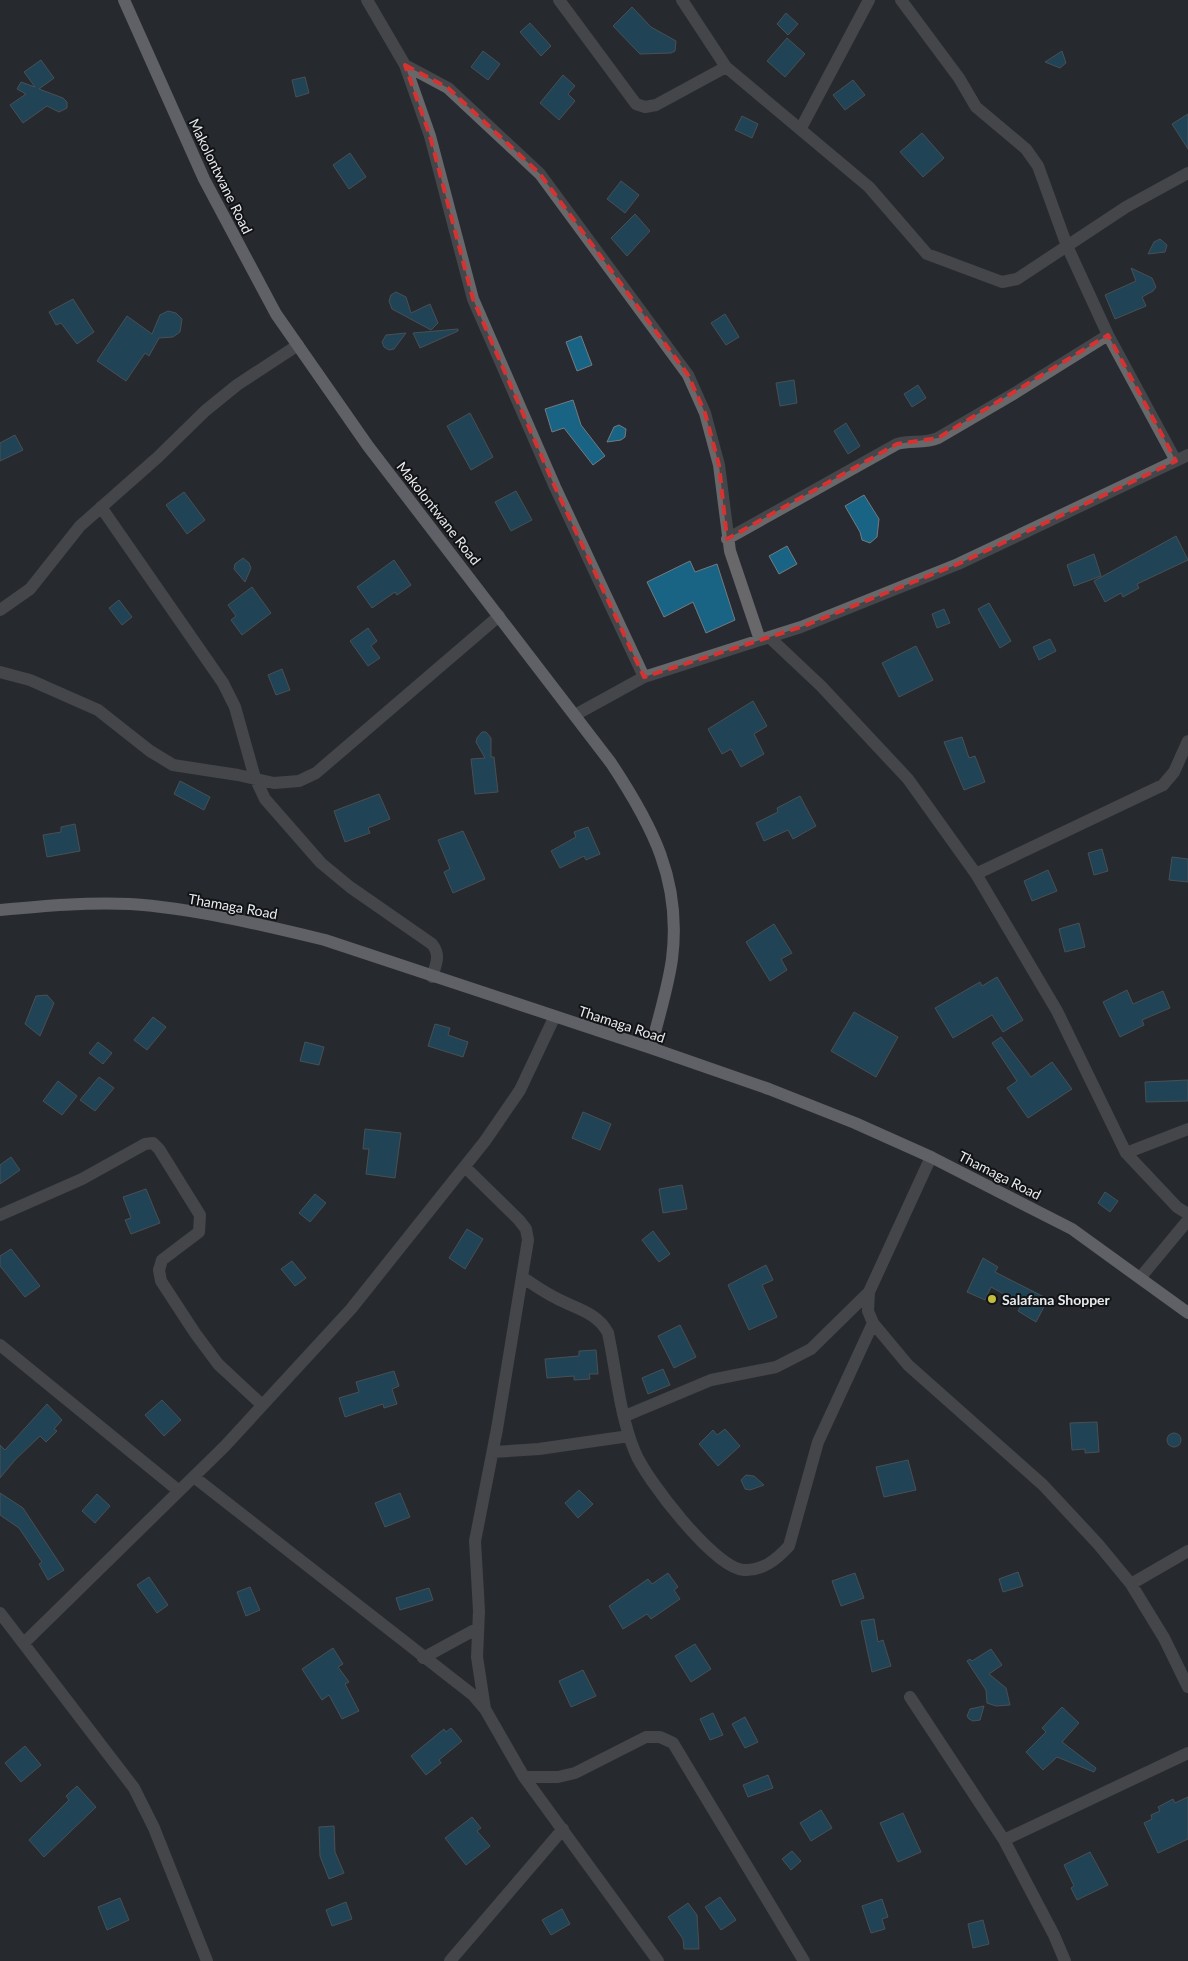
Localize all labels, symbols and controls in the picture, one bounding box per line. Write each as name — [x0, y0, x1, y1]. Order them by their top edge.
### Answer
street label: Makolontwane Road — [186, 116, 256, 236]
street label: Makolontwane Road — [393, 458, 485, 568]
street label: Thamaga Road — [187, 890, 279, 922]
street label: Thamaga Road — [576, 1002, 668, 1046]
street label: Thamaga Road — [956, 1147, 1044, 1203]
place label: Salafana Shopper — [1002, 1291, 1111, 1308]
marker: Salafana Shopper — [986, 1293, 998, 1305]

